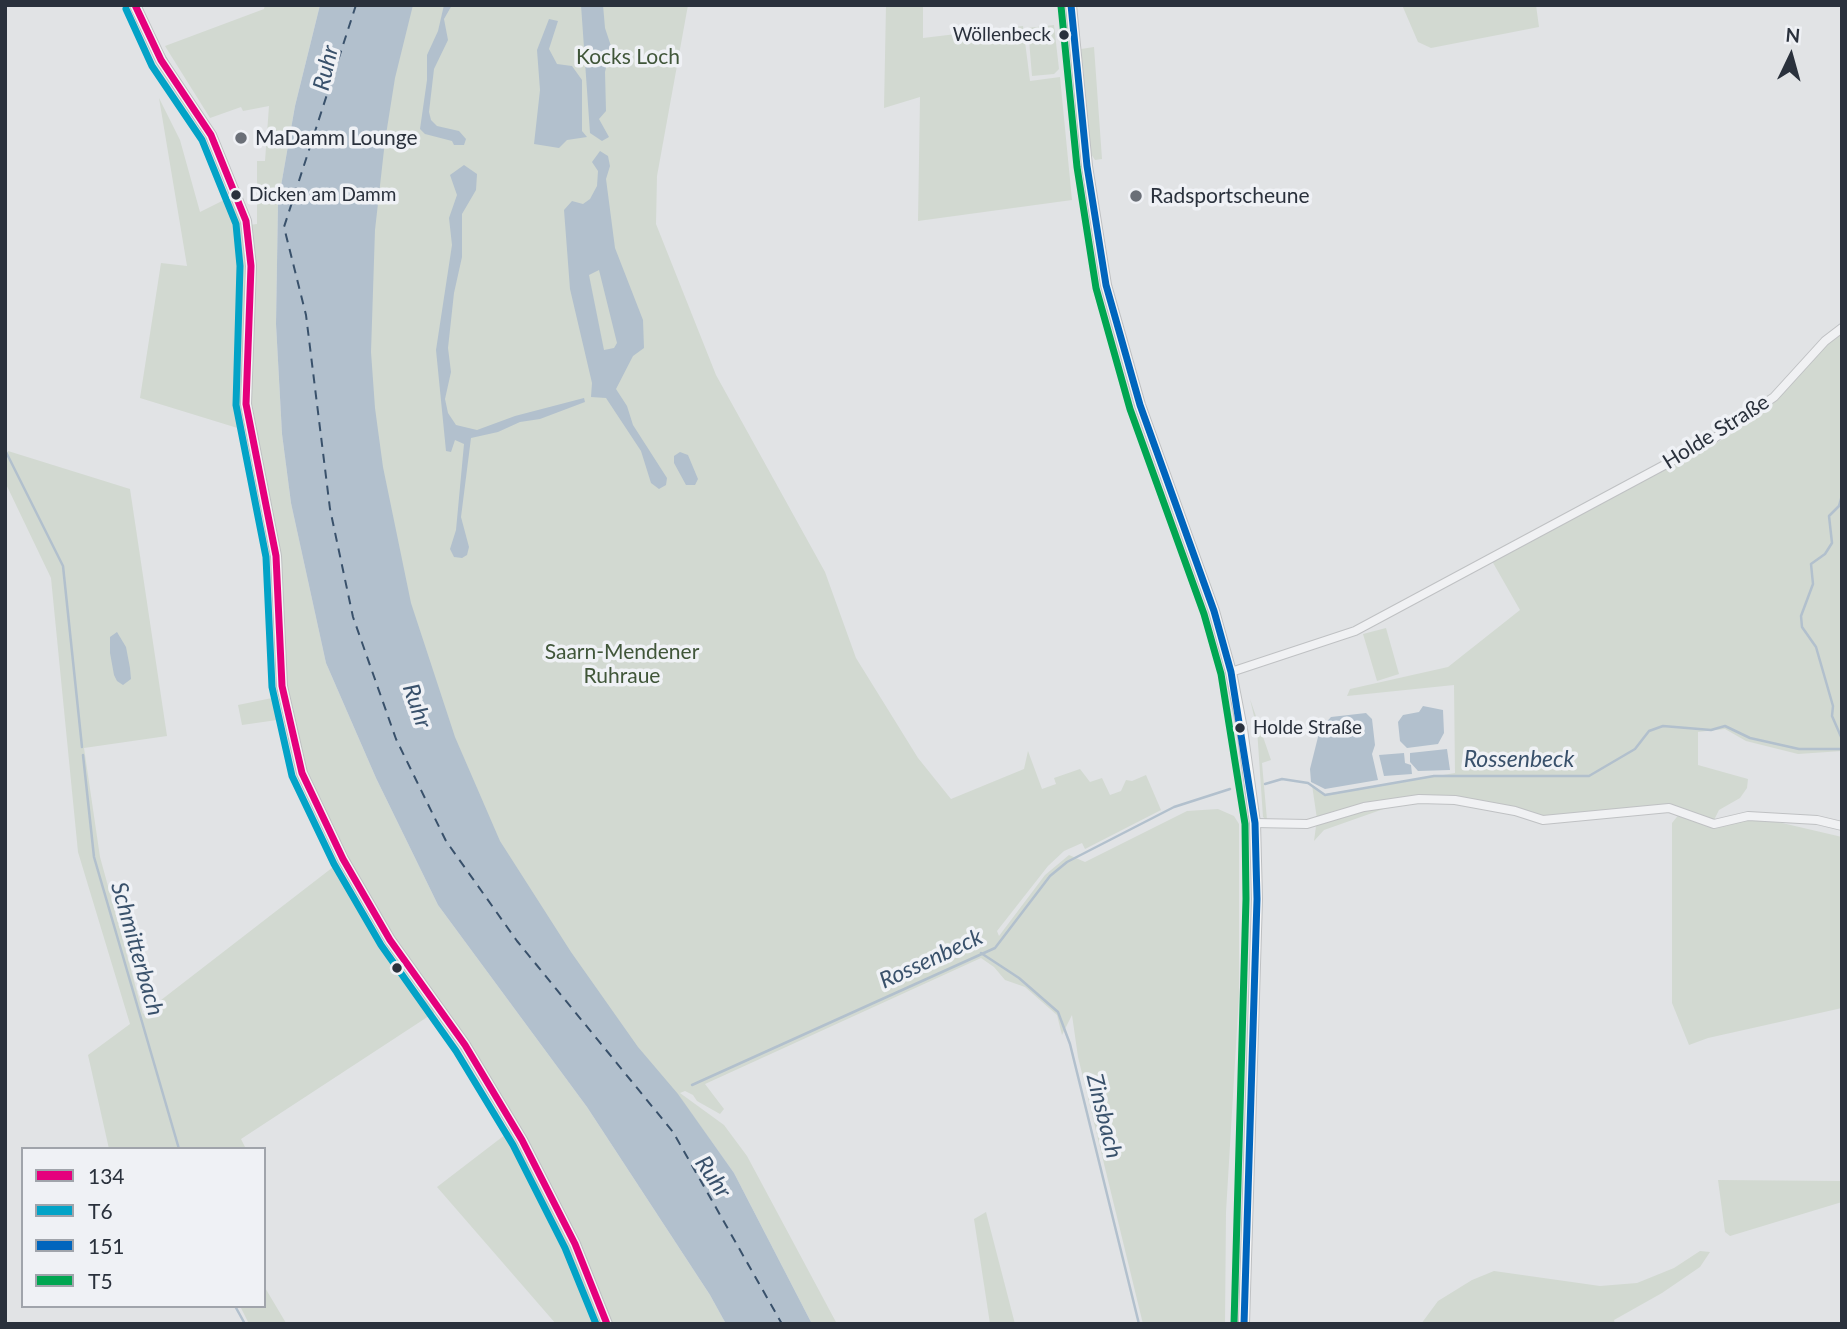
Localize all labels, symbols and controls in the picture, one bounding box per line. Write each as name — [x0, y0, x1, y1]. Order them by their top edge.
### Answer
north arrow — [1756, 21, 1826, 91]
text: N — [1785, 22, 1801, 47]
place label: Wöllenbeck — [953, 24, 1051, 46]
marker: Wöllenbeck — [1057, 28, 1071, 42]
water label: Ruhr — [307, 43, 345, 93]
park label: Kocks Loch — [576, 44, 680, 70]
place label: MaDamm Lounge — [255, 125, 418, 151]
marker: MaDamm Lounge — [233, 130, 249, 146]
place label: Radsportscheune — [1150, 183, 1310, 209]
place label: Dicken am Damm — [249, 184, 396, 206]
marker: Dicken am Damm — [229, 188, 243, 202]
marker: Radsportscheune — [1128, 188, 1144, 204]
street label: Holde Straße — [1658, 389, 1774, 475]
park label: Saarn-Mendener Ruhraue — [545, 639, 699, 689]
water label: Ruhr — [397, 680, 437, 732]
place label: Holde Straße — [1253, 717, 1362, 739]
marker: Holde Straße — [1233, 721, 1247, 735]
water label: Rossenbeck — [1464, 746, 1574, 774]
water label: Schmitterbach — [105, 879, 169, 1019]
water label: Rossenbeck — [875, 923, 987, 995]
unlabelled marker — [390, 961, 404, 975]
water label: Zinsbach — [1080, 1071, 1128, 1161]
legend — [21, 1147, 266, 1308]
water label: Ruhr — [689, 1151, 737, 1203]
text: 134 — [88, 1163, 125, 1188]
text: T6 — [88, 1198, 113, 1223]
text: 151 — [88, 1233, 125, 1258]
text: T5 — [88, 1268, 113, 1293]

